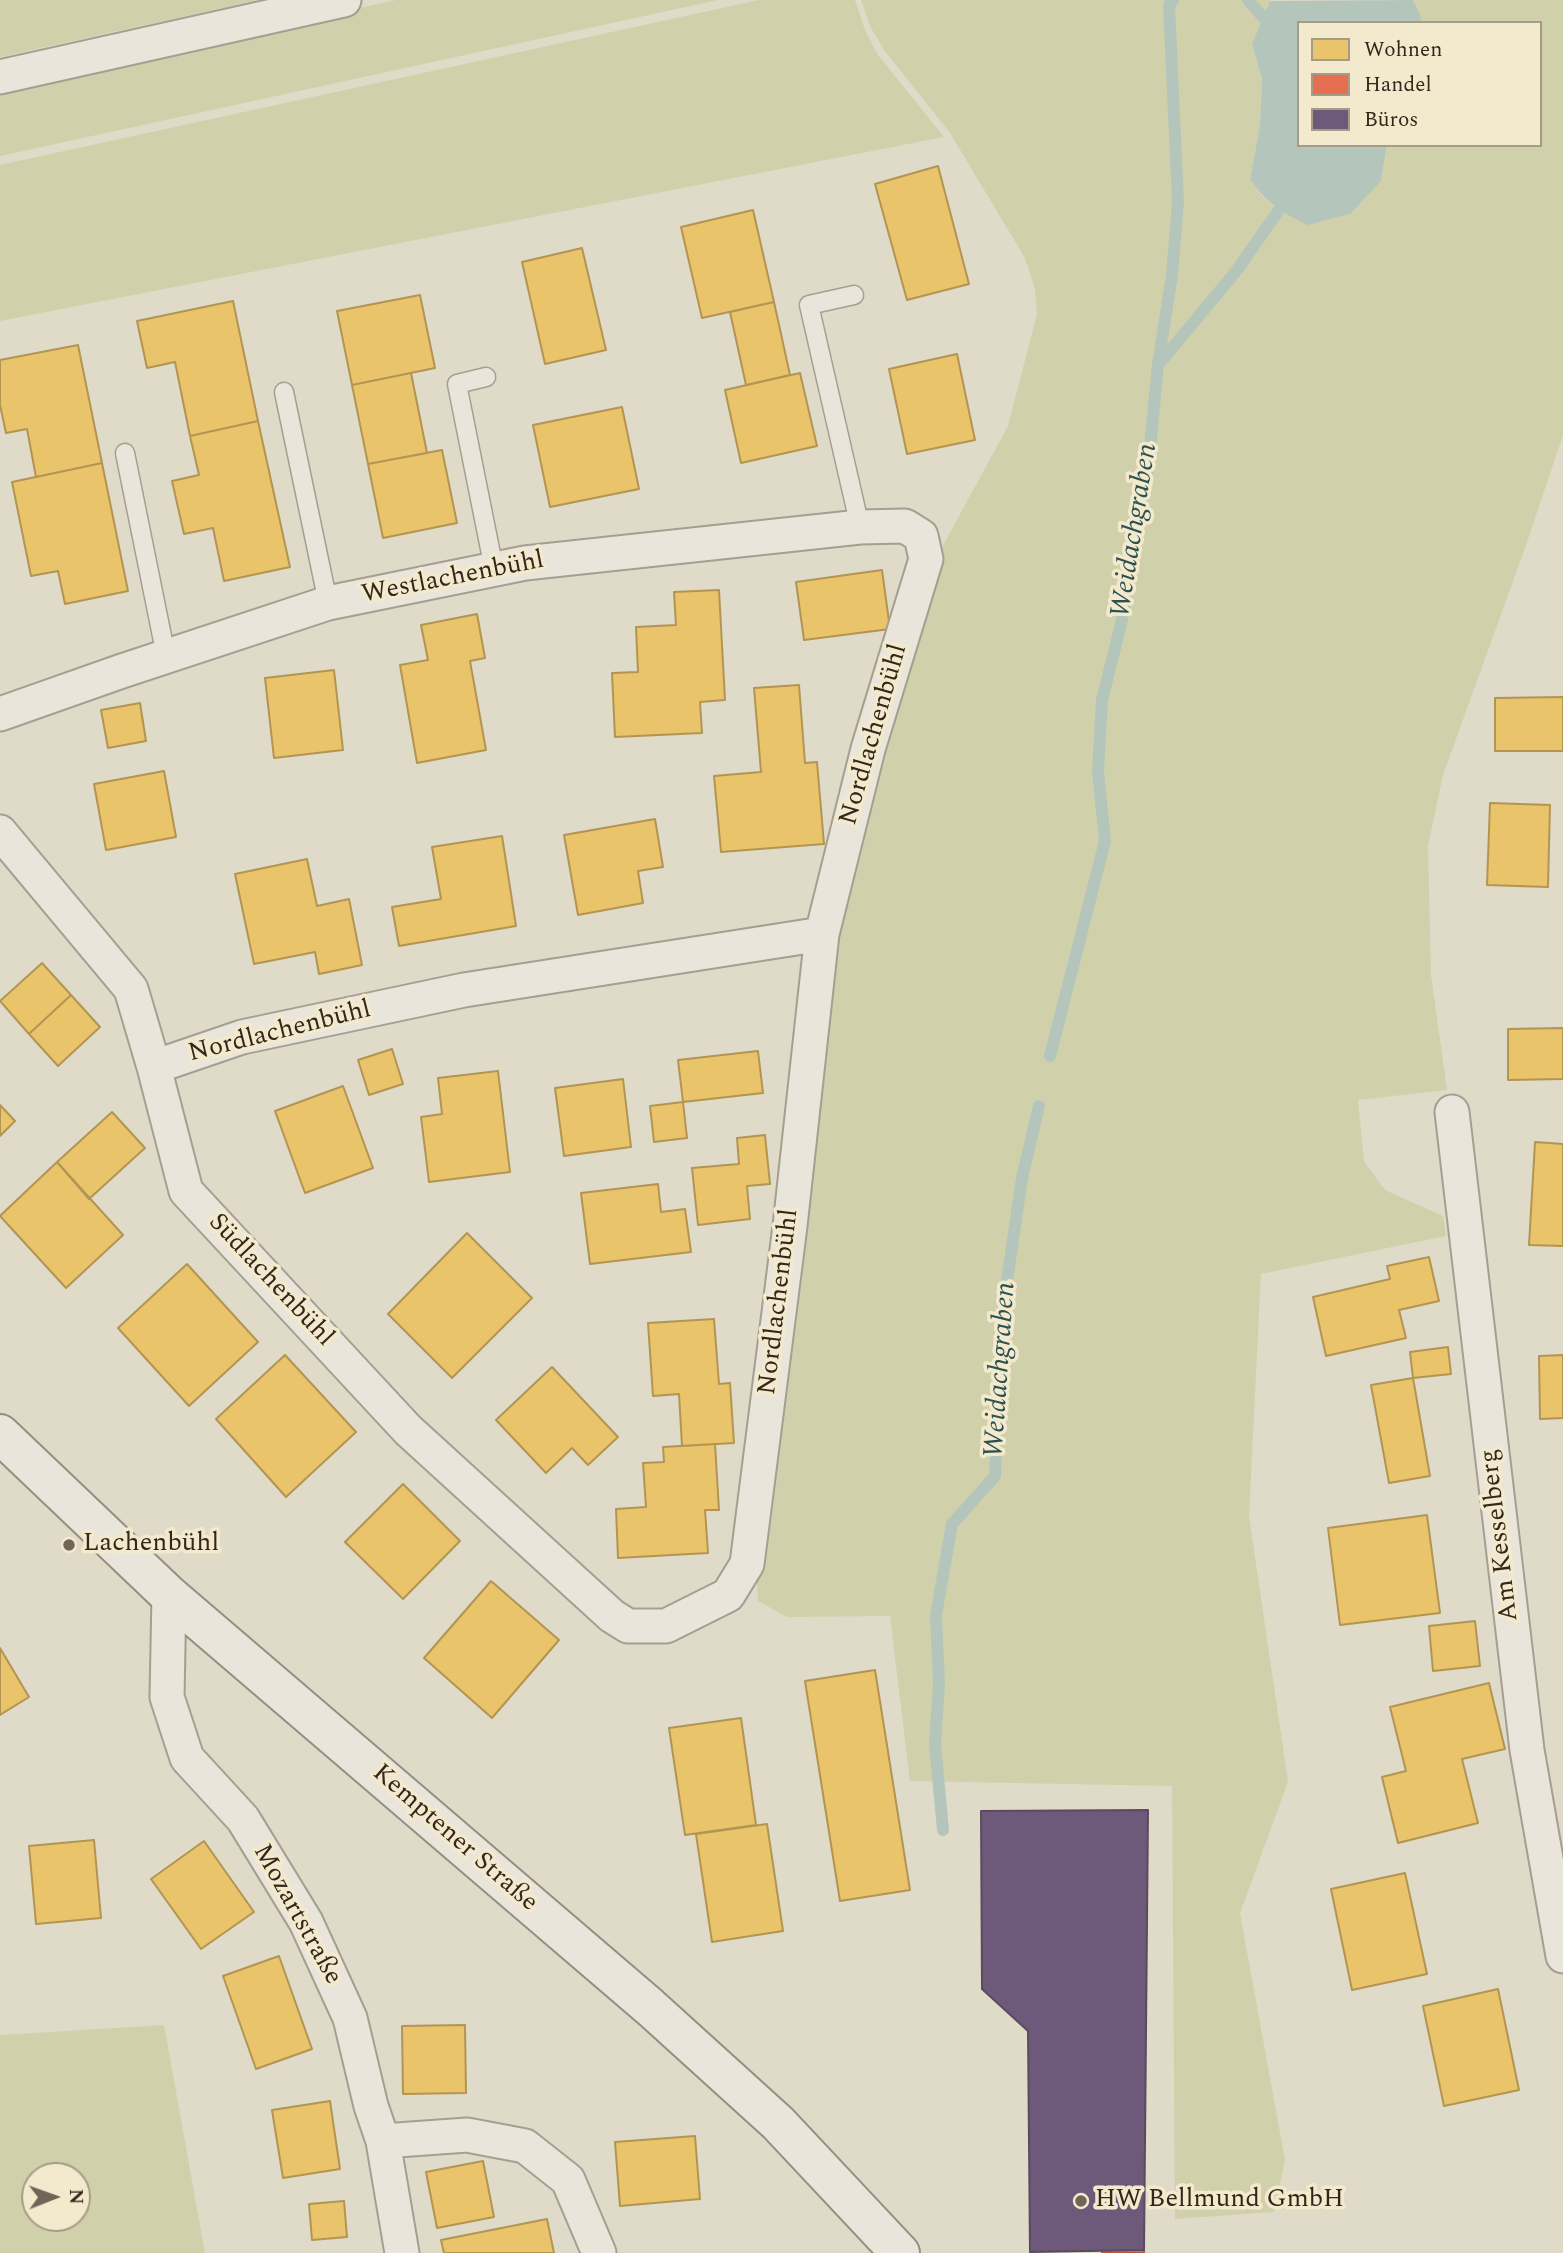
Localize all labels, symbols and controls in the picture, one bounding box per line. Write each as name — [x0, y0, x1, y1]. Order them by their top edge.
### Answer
legend — [1297, 21, 1542, 147]
text: Wohnen — [1364, 34, 1442, 66]
text: Handel — [1364, 69, 1432, 101]
text: Büros — [1364, 104, 1418, 136]
water label: Weidachgraben — [1106, 441, 1166, 621]
street label: Westlachenbühl — [359, 546, 547, 612]
street label: Nordlachenbühl — [834, 641, 916, 829]
street label: Nordlachenbühl — [186, 995, 374, 1071]
street label: Nordlachenbühl — [753, 1207, 807, 1397]
street label: Südlachenbühl — [201, 1208, 339, 1354]
water label: Weidachgraben — [979, 1281, 1025, 1459]
street label: Am Kesselberg — [1475, 1447, 1527, 1623]
place label: Lachenbühl — [83, 1529, 219, 1561]
marker: Lachenbühl — [61, 1537, 77, 1553]
street label: Kemptener Straße — [365, 1759, 543, 1919]
street label: Mozartstraße — [245, 1839, 347, 1991]
north arrow — [21, 2162, 91, 2232]
place label: HW Bellmund GmbH — [1095, 2185, 1344, 2217]
text: N — [61, 2189, 90, 2205]
marker: HW Bellmund GmbH — [1073, 2193, 1089, 2209]

